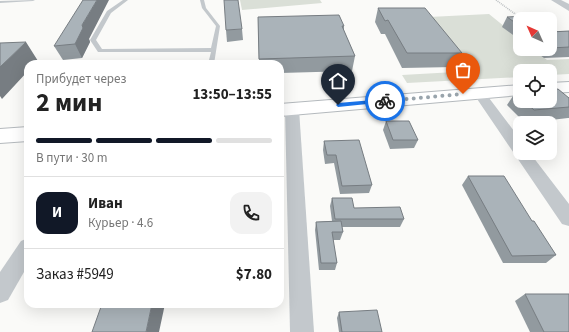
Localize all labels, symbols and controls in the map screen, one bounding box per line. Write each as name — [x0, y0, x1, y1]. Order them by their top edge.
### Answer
north arrow — [513, 12, 557, 56]
map controls — [513, 12, 557, 160]
pin — [446, 53, 480, 94]
icon: bag — [452, 59, 474, 81]
pin — [321, 64, 355, 105]
button: locate — [513, 64, 557, 108]
text: Прибудет через — [36, 70, 126, 88]
icon: home — [327, 70, 349, 92]
courier — [365, 81, 405, 121]
text: 2 мин — [36, 84, 102, 121]
text: 13:50–13:55 — [192, 84, 272, 105]
icon: bike — [374, 90, 396, 112]
button: layers — [513, 116, 557, 160]
text: В пути · 30 m — [36, 149, 108, 167]
button: phone — [230, 192, 272, 234]
text: Иван — [88, 193, 123, 214]
text: И — [52, 202, 62, 223]
text: Курьер · 4.6 — [88, 214, 153, 232]
text: Заказ #5949 — [36, 264, 114, 285]
text: $7.80 — [236, 264, 272, 285]

